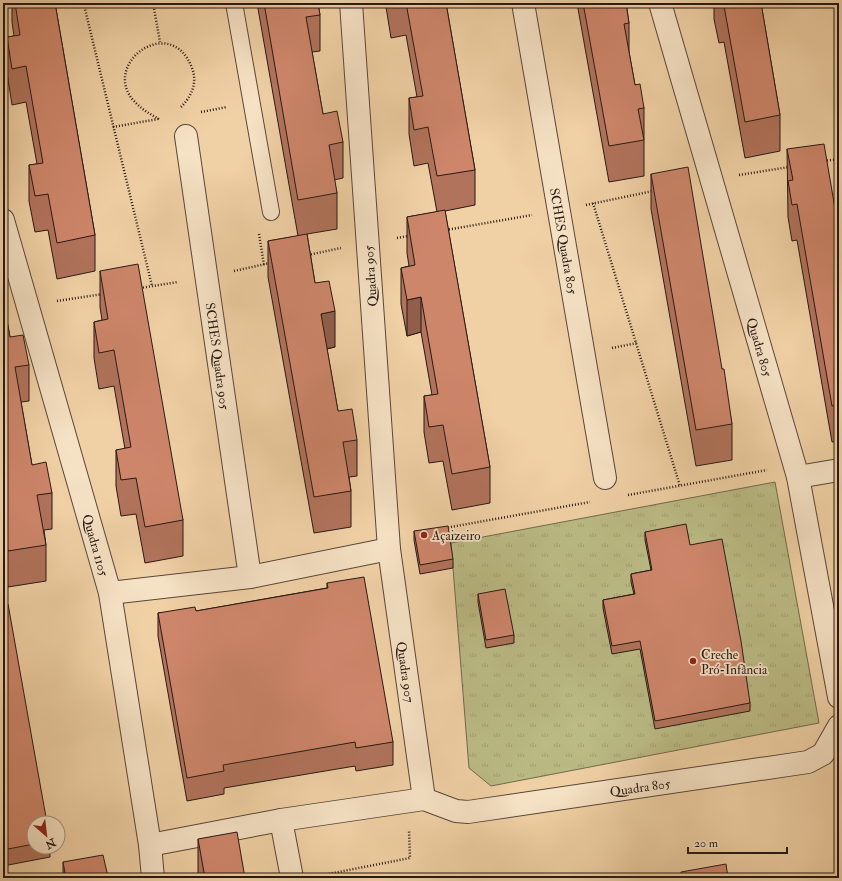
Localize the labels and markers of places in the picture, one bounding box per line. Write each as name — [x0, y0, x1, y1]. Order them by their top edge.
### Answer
place label: Açaizeiro — [431, 528, 481, 544]
marker: Açaizeiro — [419, 530, 429, 540]
place label: Creche Pró-Infância — [701, 647, 768, 678]
marker: Creche Pró-Infância — [688, 656, 698, 666]

